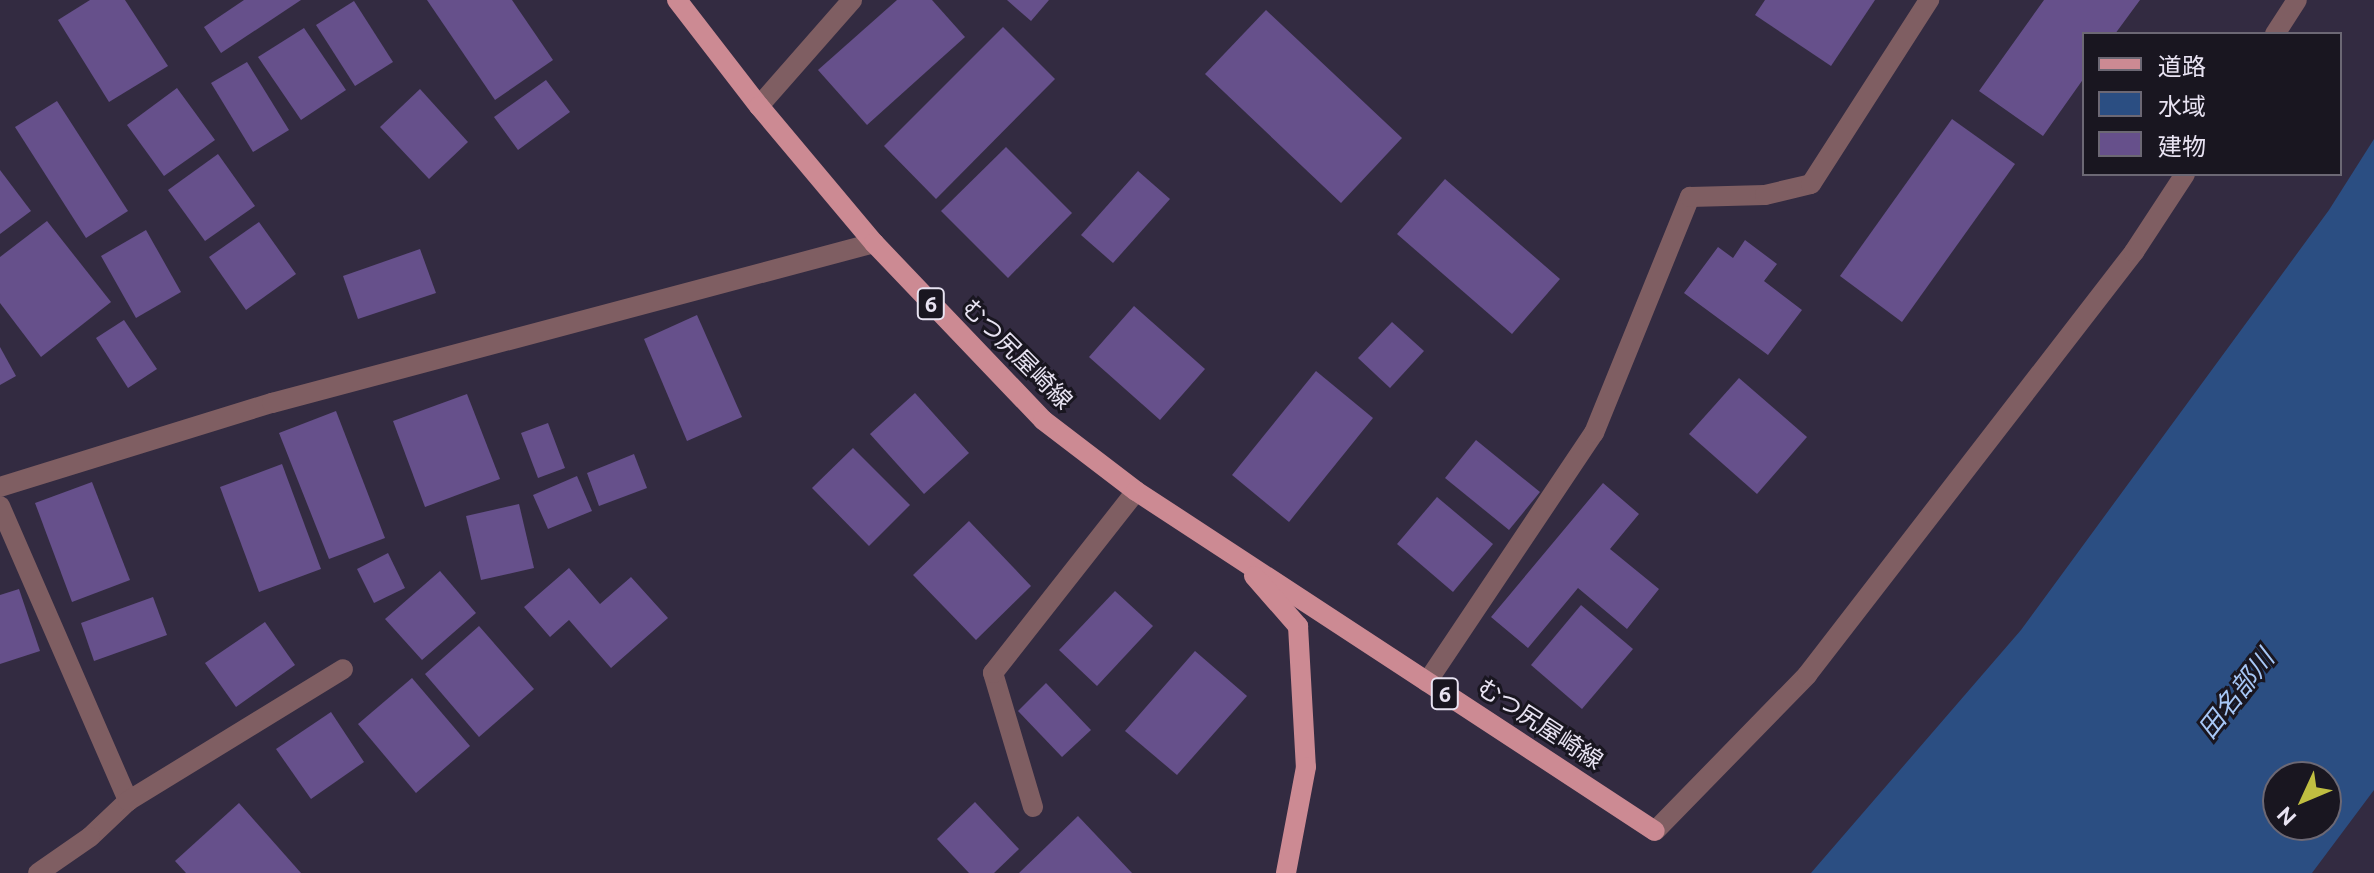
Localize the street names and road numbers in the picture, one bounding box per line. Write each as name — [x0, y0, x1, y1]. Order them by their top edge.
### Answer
road number: 6 — [915, 286, 947, 322]
street label: むつ尻屋崎線 — [956, 293, 1078, 415]
street label: むつ尻屋崎線 — [1472, 673, 1608, 775]
road number: 6 — [1429, 676, 1461, 712]

